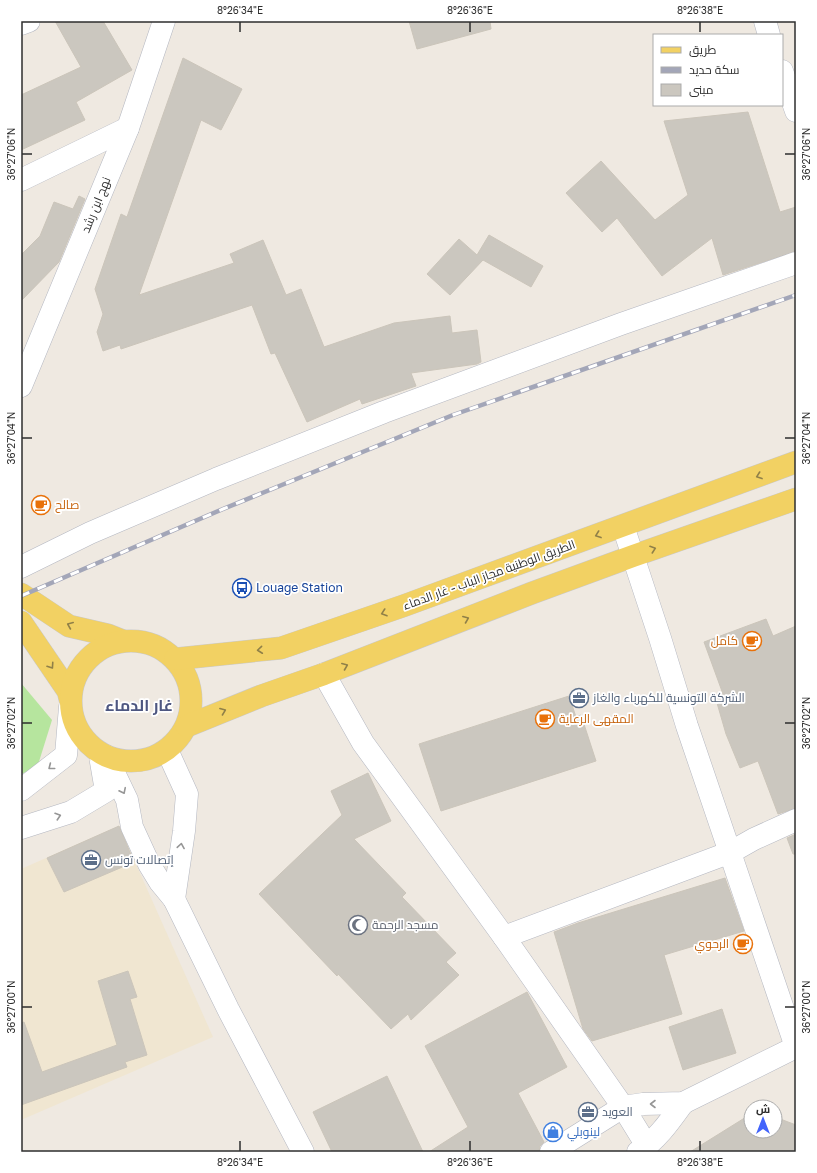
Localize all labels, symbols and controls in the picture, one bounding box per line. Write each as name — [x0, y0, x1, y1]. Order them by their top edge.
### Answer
text: 8°26'34"E — [217, 4, 263, 16]
text: 8°26'36"E — [447, 4, 493, 16]
text: 8°26'38"E — [677, 4, 723, 16]
legend — [653, 34, 783, 106]
text: طريق — [689, 42, 717, 57]
text: سكة حديد — [689, 62, 740, 77]
text: مبنى — [689, 82, 714, 97]
text: 36°27'06"N — [5, 128, 17, 180]
text: 36°27'06"N — [800, 128, 812, 180]
street label: نهج ابن رشد — [78, 175, 114, 235]
text: 36°27'04"N — [5, 412, 17, 464]
text: 36°27'04"N — [800, 412, 812, 464]
one-way arrow — [756, 471, 763, 479]
cafe icon: صالح — [30, 494, 52, 516]
place label: صالح — [55, 497, 79, 513]
one-way arrow — [595, 531, 602, 539]
street label: الطريق الوطنية مجاز الباب - غار الدماء — [401, 536, 577, 613]
one-way arrow — [650, 545, 657, 553]
bus stop icon: Louage Station — [231, 577, 253, 599]
place label: Louage Station — [256, 580, 343, 595]
one-way arrow — [380, 608, 387, 617]
one-way arrow — [463, 615, 470, 623]
one-way arrow — [67, 621, 74, 629]
cafe icon: كامل — [741, 630, 763, 652]
place label: كامل — [711, 633, 738, 648]
one-way arrow — [257, 645, 263, 654]
one-way arrow — [46, 662, 54, 669]
one-way arrow — [342, 663, 349, 671]
office icon: الشركة التونسية للكهرباء والغاز — [568, 687, 590, 709]
place label: الشركة التونسية للكهرباء والغاز — [592, 690, 745, 705]
district label: غار الدماء — [105, 695, 173, 715]
text: 36°27'02"N — [5, 697, 17, 749]
text: 36°27'02"N — [800, 697, 812, 749]
one-way arrow — [220, 708, 227, 716]
cafe icon: المقهى الرعاية — [534, 708, 556, 730]
place label: المقهى الرعاية — [559, 711, 634, 726]
one-way arrow — [49, 762, 56, 769]
one-way arrow — [118, 787, 126, 795]
one-way arrow — [54, 813, 61, 821]
one-way arrow — [176, 843, 185, 849]
office icon: إتصالات تونس — [80, 849, 102, 871]
place label: إتصالات تونس — [105, 852, 174, 867]
mosque icon: مسجد الرحمة — [347, 914, 369, 936]
place label: مسجد الرحمة — [372, 917, 439, 932]
cafe icon: الرحوي — [732, 933, 754, 955]
place label: الرحوي — [695, 936, 729, 954]
text: 36°27'00"N — [5, 981, 17, 1034]
text: 36°27'00"N — [800, 981, 812, 1034]
north arrow — [743, 1099, 783, 1139]
one-way arrow — [650, 1100, 656, 1108]
office icon: العويد — [577, 1101, 599, 1123]
text: ش — [756, 1102, 770, 1116]
place label: العويد — [602, 1104, 633, 1119]
shop icon: لينوبلي — [542, 1121, 564, 1143]
place label: لينوبلي — [567, 1124, 600, 1142]
text: 8°26'34"E — [217, 1156, 263, 1168]
text: 8°26'36"E — [447, 1156, 493, 1168]
text: 8°26'38"E — [677, 1156, 723, 1168]

